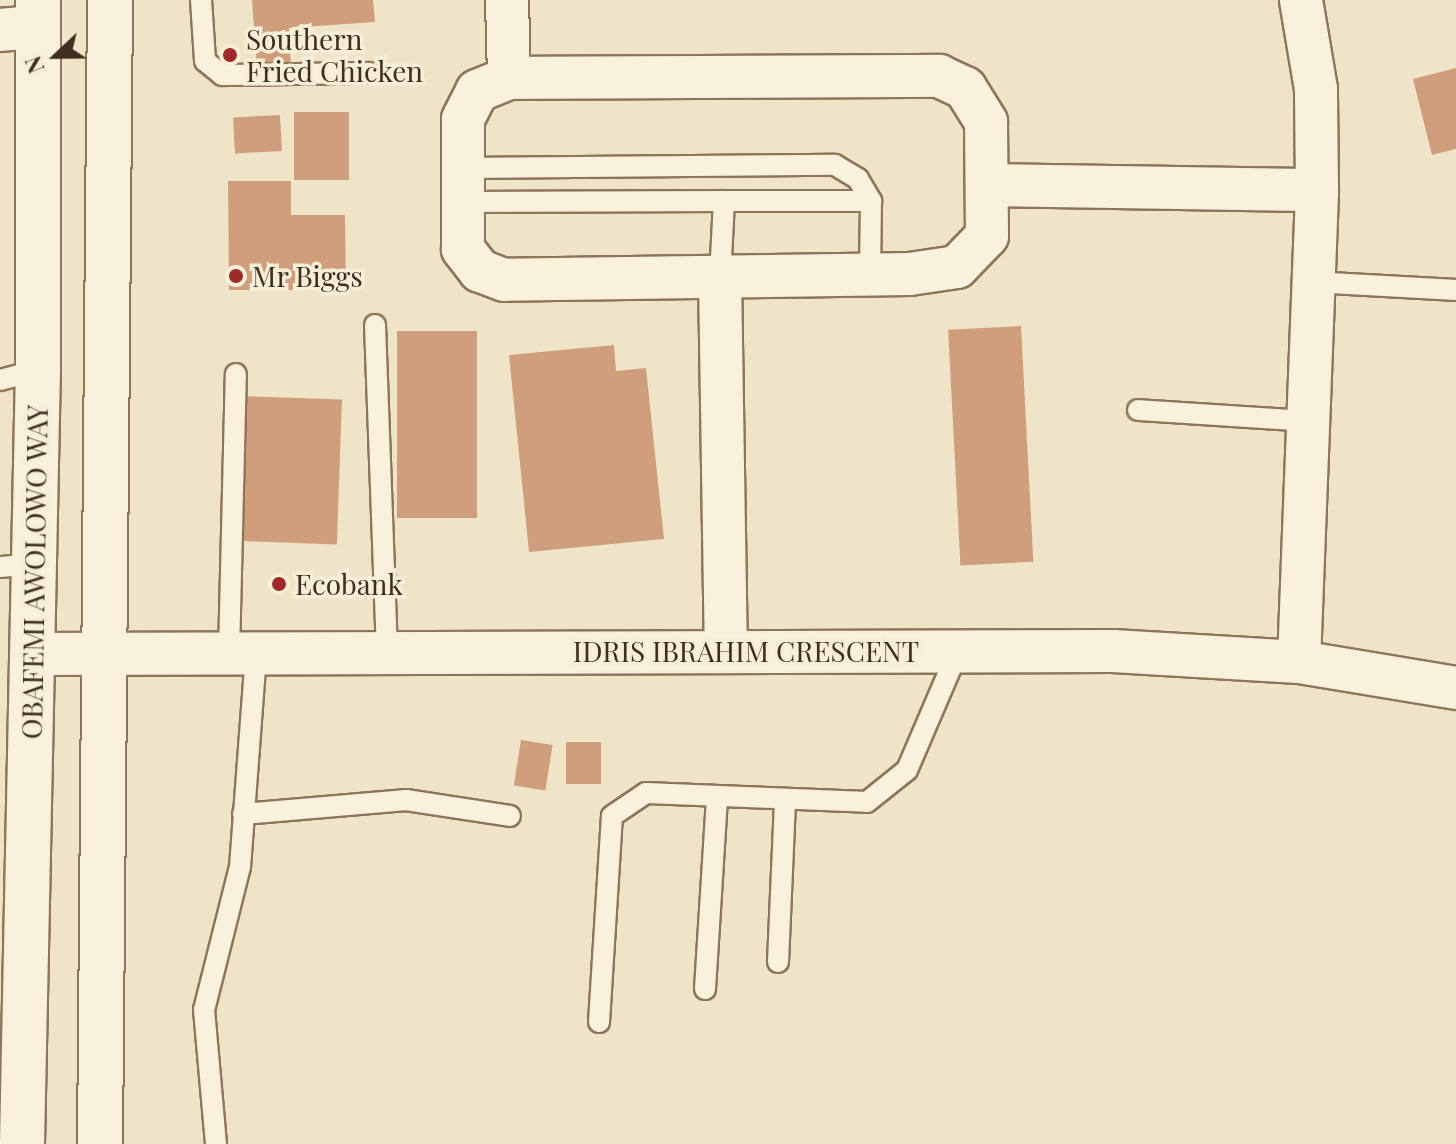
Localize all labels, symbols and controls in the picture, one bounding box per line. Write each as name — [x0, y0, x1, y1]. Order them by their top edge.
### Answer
north arrow — [16, 16, 96, 96]
place label: Southern Fried Chicken — [246, 22, 423, 88]
marker: Southern Fried Chicken — [221, 46, 239, 64]
text: N — [17, 52, 51, 78]
place label: Mr Biggs — [252, 259, 363, 293]
marker: Mr Biggs — [227, 267, 245, 285]
street label: OBAFEMI AWOLOWO WAY — [14, 404, 54, 740]
place label: Ecobank — [295, 567, 403, 601]
marker: Ecobank — [270, 575, 288, 593]
street label: IDRIS IBRAHIM CRESCENT — [573, 634, 919, 668]

